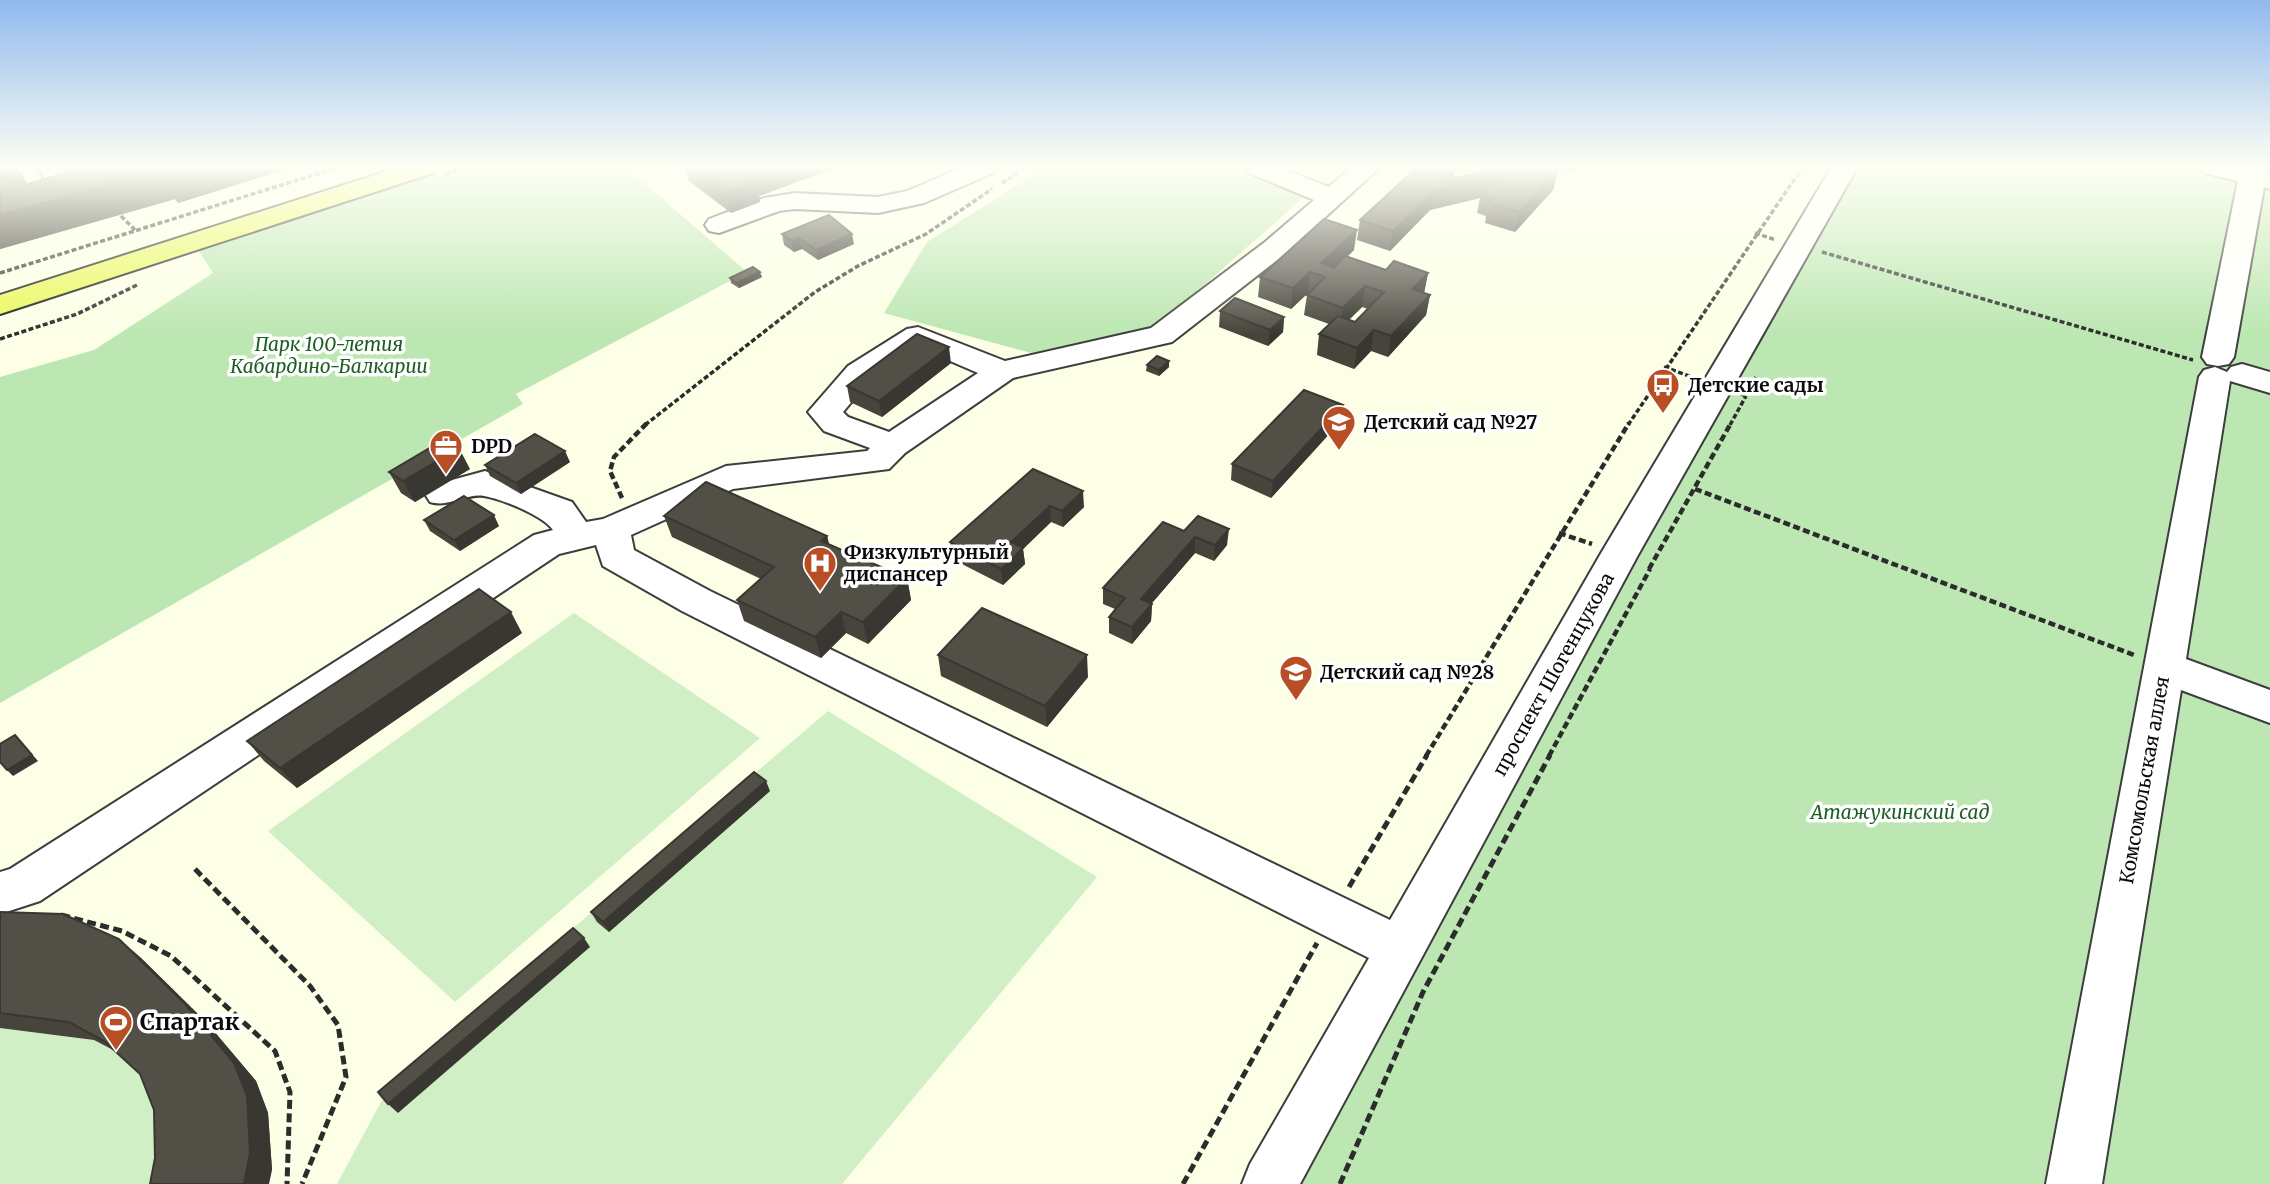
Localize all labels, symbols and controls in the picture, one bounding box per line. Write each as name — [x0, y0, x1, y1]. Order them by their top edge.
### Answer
park label: Парк 100-летия Кабардино-Балкарии — [230, 332, 428, 378]
bus stop icon: Детские сады — [1644, 366, 1682, 415]
place label: Детские сады — [1688, 373, 1824, 397]
school or university icon: Детский сад №27 — [1320, 403, 1358, 452]
place label: Детский сад №27 — [1364, 410, 1537, 434]
office icon: DPD — [427, 427, 465, 476]
place label: DPD — [471, 434, 512, 458]
place label: Физкультурный диспансер — [843, 540, 1009, 586]
hospital icon: Физкультурный диспансер — [801, 544, 839, 593]
street label: проспект Шогенцукова — [1487, 568, 1619, 780]
school or university icon: Детский сад №28 — [1277, 653, 1315, 702]
place label: Детский сад №28 — [1320, 660, 1494, 684]
street label: Комсомольская аллея — [2114, 674, 2174, 886]
park label: Атажукинский сад — [1809, 800, 1989, 824]
sports icon: Спартак — [97, 1003, 135, 1052]
place label: Спартак — [140, 1007, 240, 1036]

